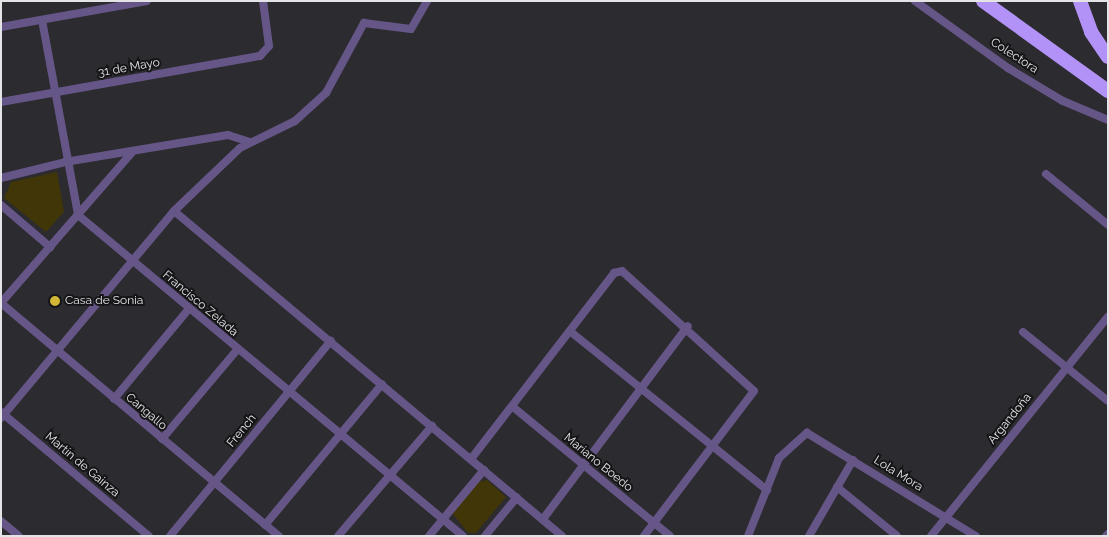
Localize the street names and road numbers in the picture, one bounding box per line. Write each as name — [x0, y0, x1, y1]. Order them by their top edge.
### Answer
street label: Colectora — [987, 35, 1041, 77]
street label: 31 de Mayo — [97, 55, 161, 81]
street label: Francisco Zelada — [159, 268, 241, 340]
street label: Cangallo — [122, 391, 170, 433]
street label: Argandoña — [985, 391, 1035, 447]
street label: French — [224, 412, 260, 450]
street label: Martín de Gainza — [42, 430, 122, 500]
street label: Mariano Boedo — [561, 431, 635, 495]
street label: Lola Mora — [871, 453, 925, 495]

